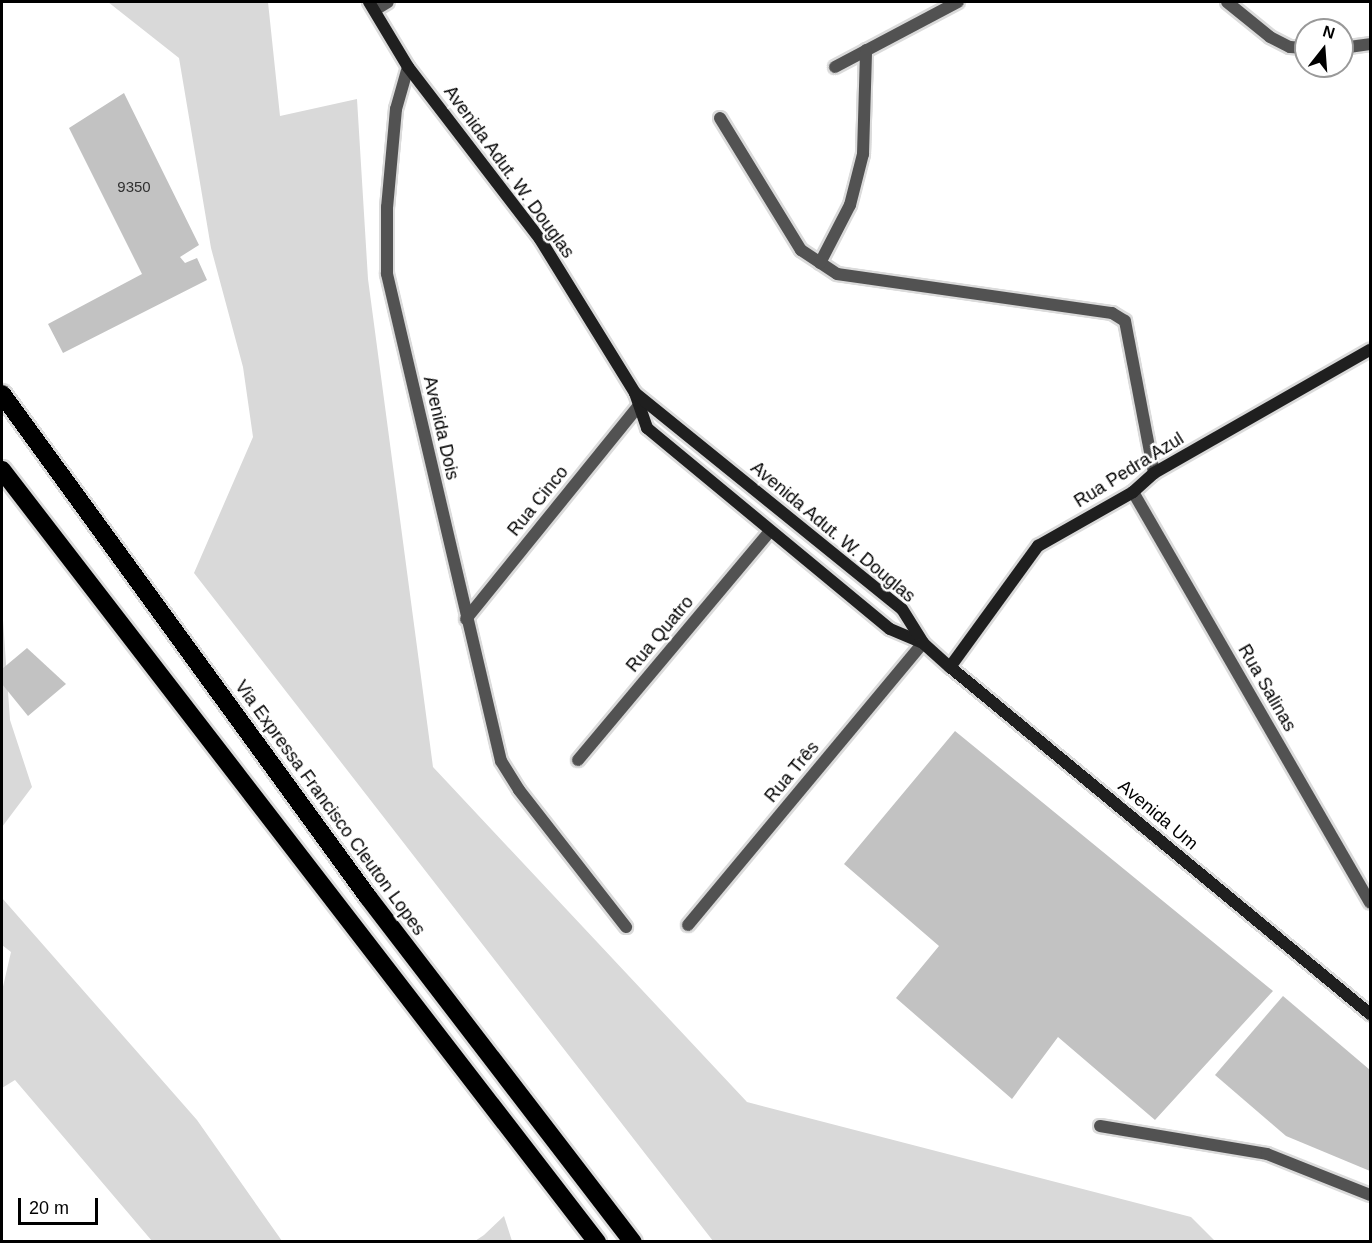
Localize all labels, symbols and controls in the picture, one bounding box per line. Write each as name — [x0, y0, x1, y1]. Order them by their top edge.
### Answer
north arrow — [1294, 18, 1354, 78]
text: N — [1321, 22, 1337, 42]
street label: Avenida Adut. W. Douglas — [439, 81, 579, 263]
house number: 9350 — [117, 178, 151, 196]
street label: Avenida Dois — [419, 374, 463, 482]
street label: Rua Pedra Azul — [1070, 427, 1188, 513]
street label: Avenida Adut. W. Douglas — [746, 457, 920, 607]
street label: Rua Cinco — [503, 462, 573, 540]
street label: Rua Quatro — [622, 591, 698, 677]
street label: Rua Salinas — [1233, 641, 1301, 735]
street label: Via Expressa Francisco Cleuton Lopes — [230, 676, 430, 940]
street label: Rua Três — [760, 737, 824, 807]
street label: Avenida Um — [1114, 775, 1202, 855]
scale bar — [21, 1186, 100, 1224]
text: 20 m — [29, 1198, 69, 1218]

